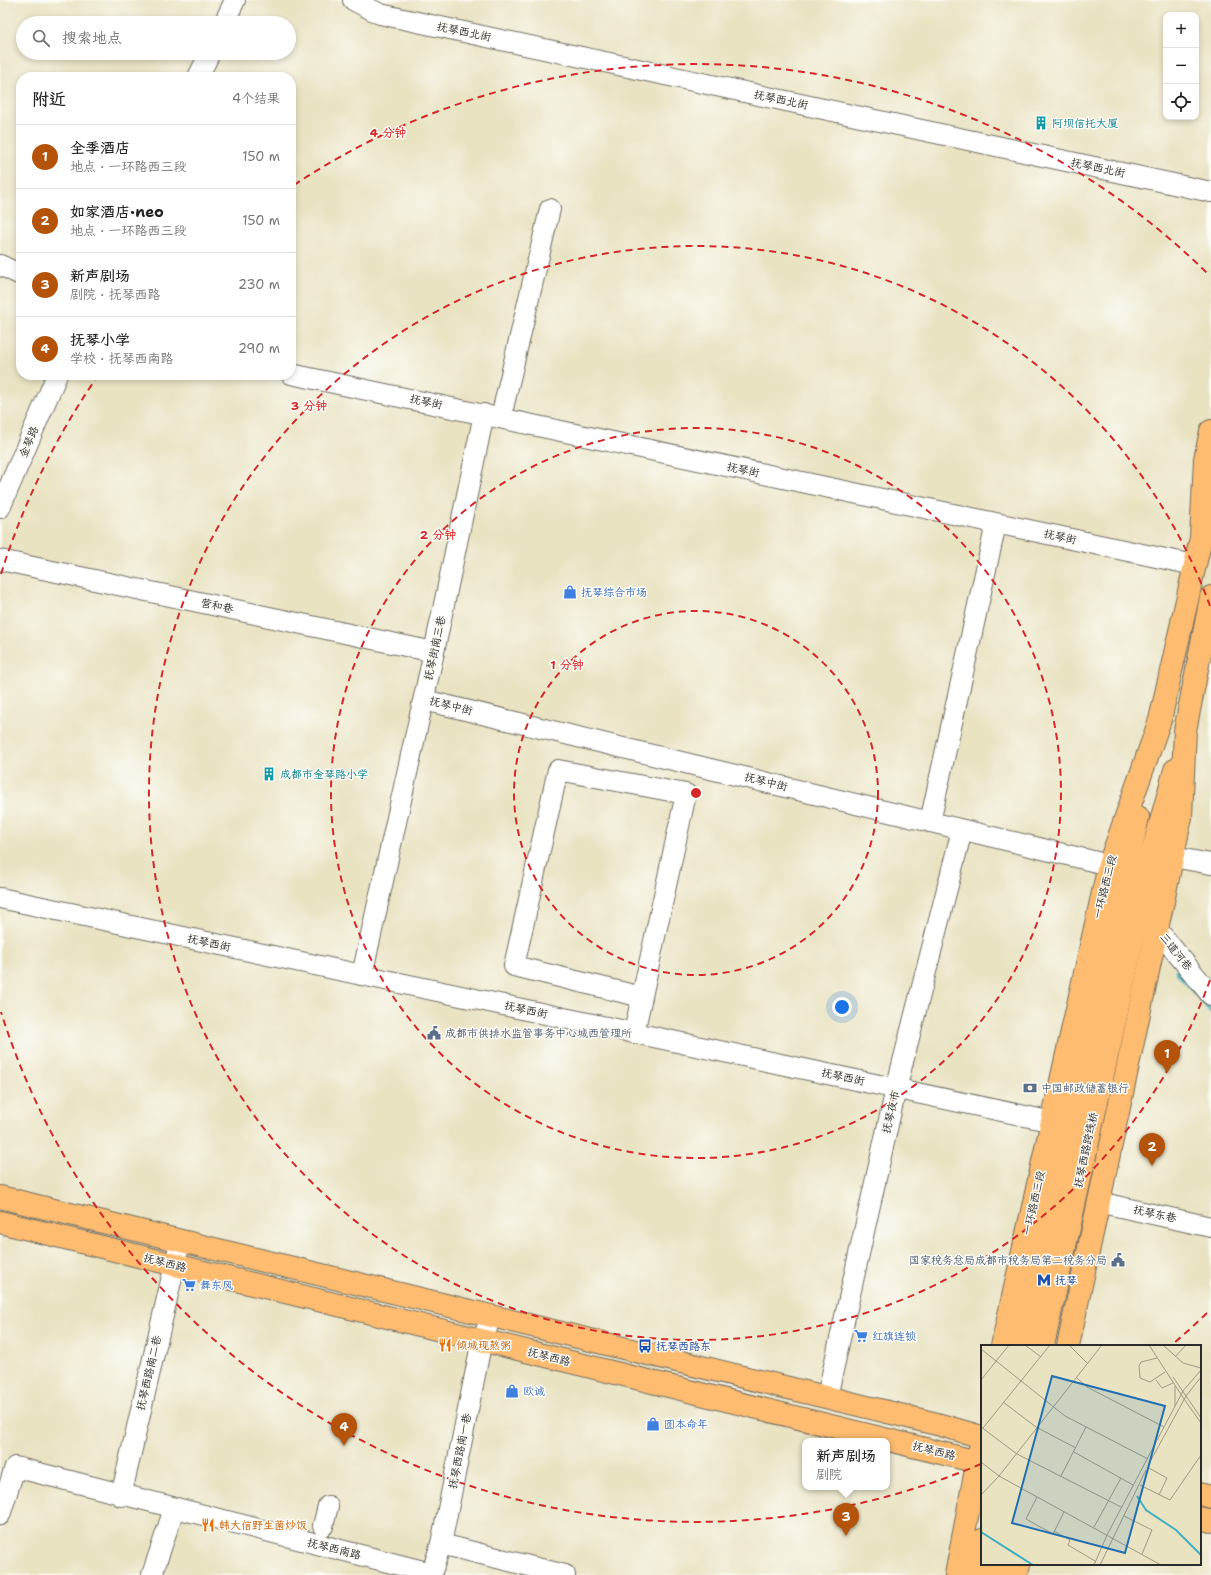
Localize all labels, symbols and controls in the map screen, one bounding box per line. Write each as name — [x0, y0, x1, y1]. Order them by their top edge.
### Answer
map controls — [1163, 12, 1199, 120]
button: + — [1163, 12, 1199, 48]
search box — [16, 16, 296, 60]
street label: 抚琴西北街 — [436, 19, 493, 45]
icon: search — [30, 27, 52, 49]
text: 搜索地点 — [62, 28, 122, 48]
button: − — [1163, 48, 1199, 84]
button: locate — [1163, 84, 1199, 120]
street label: 抚琴西北街 — [753, 87, 810, 113]
text: 附近 — [32, 88, 66, 110]
text: 4个结果 — [232, 90, 280, 107]
building icon: 阿坝信托大厦 — [1033, 115, 1049, 131]
place label: 阿坝信托大厦 — [1052, 116, 1118, 131]
text: 4 分钟 — [370, 125, 406, 141]
text: 全季酒店 — [70, 138, 130, 158]
text: 1 — [42, 148, 48, 165]
text: 150 m — [242, 148, 280, 165]
street label: 抚琴西北街 — [1070, 155, 1127, 181]
text: 地点 · 一环路西三段 — [70, 158, 187, 175]
text: 如家酒店·neo — [70, 202, 164, 222]
text: 2 — [40, 212, 50, 229]
text: 150 m — [242, 212, 280, 229]
text: 地点 · 一环路西三段 — [70, 222, 187, 239]
text: 新声剧场 — [70, 266, 130, 286]
text: 3 — [40, 276, 50, 293]
text: 230 m — [238, 276, 280, 293]
text: 剧院 · 抚琴西路 — [70, 286, 161, 303]
text: 抚琴小学 — [70, 330, 130, 350]
text: 4 — [40, 340, 50, 357]
text: 290 m — [238, 340, 280, 357]
text: 学校 · 抚琴西南路 — [70, 350, 174, 367]
street label: 抚琴街 — [408, 391, 445, 413]
text: 3 分钟 — [291, 398, 327, 414]
street label: 金琴路 — [16, 424, 42, 460]
street label: 抚琴街 — [725, 459, 762, 481]
street label: 抚琴街 — [1042, 526, 1079, 548]
text: 2 分钟 — [420, 527, 456, 543]
shop icon: 抚琴综合市场 — [562, 584, 578, 600]
place label: 抚琴综合市场 — [581, 585, 647, 600]
street label: 营和巷 — [199, 595, 235, 617]
street label: 抚琴街南三巷 — [421, 614, 449, 682]
text: 1 分钟 — [550, 657, 584, 673]
street label: 抚琴中街 — [428, 693, 475, 719]
building icon: 成都市金琴路小学 — [261, 766, 277, 782]
place label: 成都市金琴路小学 — [280, 767, 368, 782]
street label: 抚琴中街 — [743, 769, 790, 795]
centre of rings — [689, 786, 703, 800]
street label: 一环路西三段 — [1090, 853, 1120, 921]
street label: 三道河巷 — [1156, 930, 1196, 974]
street label: 抚琴西街 — [186, 931, 233, 955]
your location — [832, 997, 852, 1017]
street label: 抚琴西街 — [503, 998, 550, 1022]
public building icon: 成都市供排水监管事务中心城西管理所 — [426, 1025, 442, 1041]
place label: 成都市供排水监管事务中心城西管理所 — [445, 1026, 632, 1041]
pin: 1 — [1154, 1040, 1180, 1073]
street label: 抚琴西街 — [820, 1065, 867, 1089]
bank icon: 中国邮政储蓄银行 — [1022, 1080, 1038, 1096]
place label: 中国邮政储蓄银行 — [1041, 1081, 1129, 1096]
street label: 抚琴夜市 — [879, 1089, 903, 1135]
street label: 抚琴西路跨线桥 — [1071, 1111, 1101, 1189]
pin: 2 — [1139, 1133, 1165, 1166]
street label: 一环路西三段 — [1019, 1169, 1049, 1237]
street label: 抚琴东巷 — [1132, 1202, 1178, 1226]
street label: 抚琴西路 — [142, 1250, 188, 1276]
public building icon: 国家税务总局成都市税务局第二税务分局 — [1110, 1252, 1126, 1268]
place label: 国家税务总局成都市税务局第二税务分局 — [909, 1253, 1107, 1268]
metro station icon: 抚琴 — [1036, 1272, 1052, 1288]
place label: 抚琴 — [1055, 1273, 1077, 1288]
supermarket icon: 舞东风 — [181, 1277, 197, 1293]
place label: 舞东风 — [200, 1278, 233, 1293]
supermarket icon: 红旗连锁 — [853, 1328, 869, 1344]
place label: 红旗连锁 — [872, 1329, 916, 1344]
street label: 抚琴西路南二巷 — [133, 1334, 165, 1412]
restaurant icon: 倾城现熬粥 — [437, 1337, 453, 1353]
place label: 倾城现熬粥 — [456, 1338, 511, 1353]
bus stop icon: 抚琴西路东 — [637, 1338, 653, 1354]
place label: 抚琴西路东 — [656, 1339, 711, 1354]
street label: 抚琴西路 — [526, 1344, 572, 1370]
inset map — [981, 1345, 1201, 1565]
shop icon: 欧诚 — [504, 1383, 520, 1399]
place label: 欧诚 — [523, 1384, 545, 1399]
street label: 抚琴西路南一巷 — [445, 1412, 475, 1490]
pin: 4 — [331, 1413, 357, 1446]
shop icon: 圆本命年 — [645, 1416, 661, 1432]
place label: 圆本命年 — [664, 1417, 708, 1432]
popup — [802, 1438, 890, 1490]
street label: 抚琴西路 — [911, 1438, 957, 1464]
text: 新声剧场 — [816, 1446, 876, 1466]
text: 剧院 — [816, 1466, 842, 1483]
pin: 3 — [833, 1503, 859, 1536]
restaurant icon: 韩大信野生菌炒饭 — [200, 1517, 216, 1533]
place label: 韩大信野生菌炒饭 — [219, 1518, 307, 1533]
street label: 抚琴西南路 — [306, 1535, 362, 1563]

